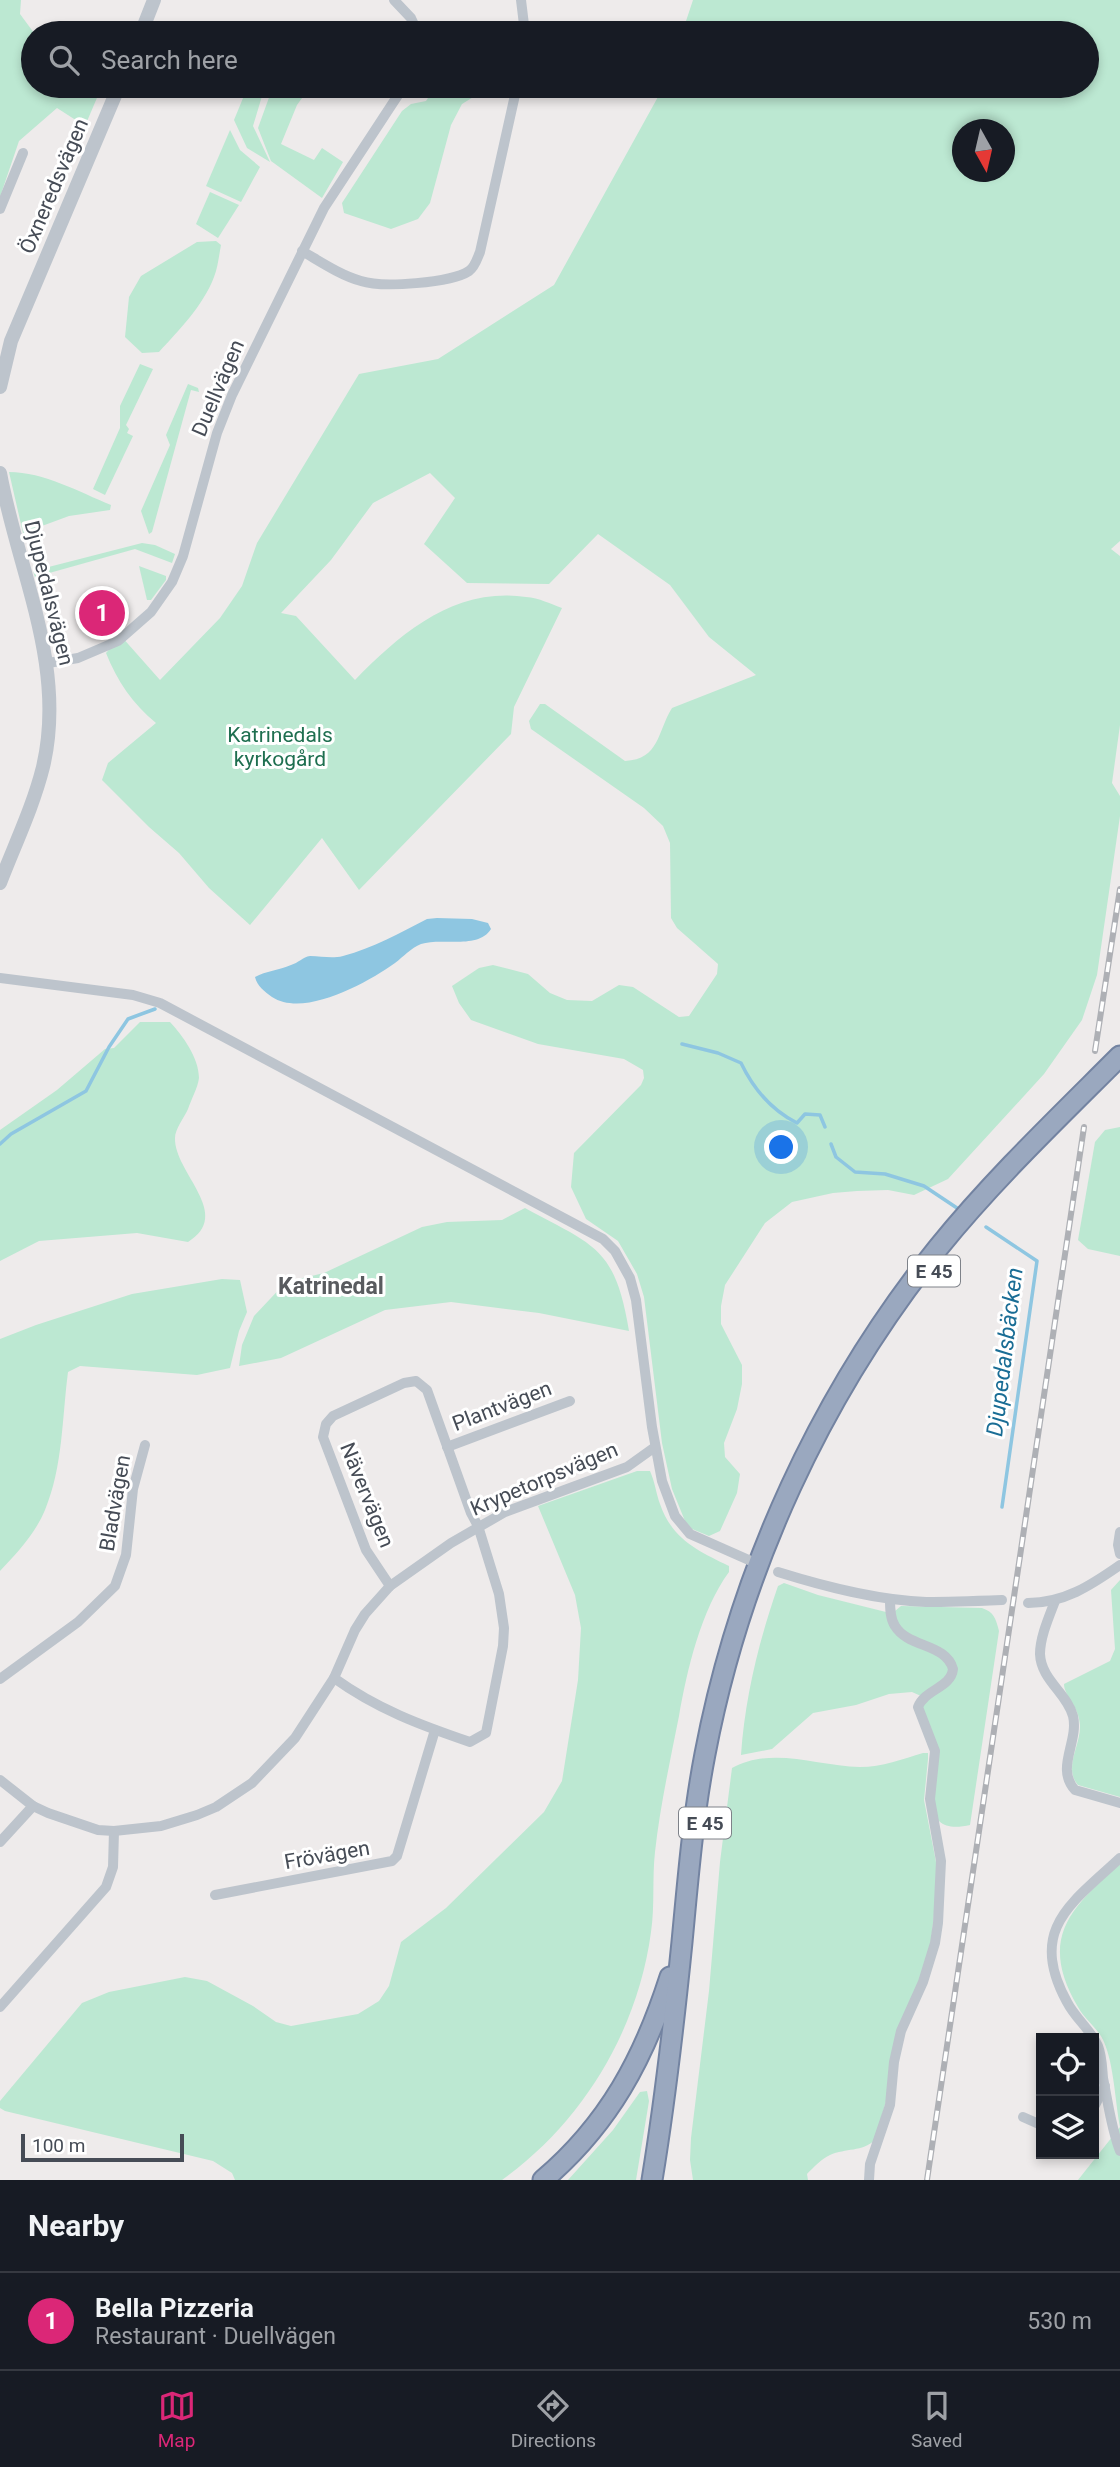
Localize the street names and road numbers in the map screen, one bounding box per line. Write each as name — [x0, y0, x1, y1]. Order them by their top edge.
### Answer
street label: Öxneredsvägen — [15, 115, 93, 257]
street label: Duellvägen — [187, 336, 249, 440]
street label: Djupedalsvägen — [19, 518, 79, 668]
road number: E 45 — [908, 1256, 960, 1287]
street label: Plantvägen — [449, 1376, 555, 1436]
street label: Krypetorpsvägen — [467, 1437, 621, 1521]
street label: Nävervägen — [335, 1439, 399, 1551]
street label: Bladvägen — [95, 1453, 135, 1553]
road number: E 45 — [679, 1808, 731, 1839]
street label: Frövägen — [283, 1836, 371, 1874]

